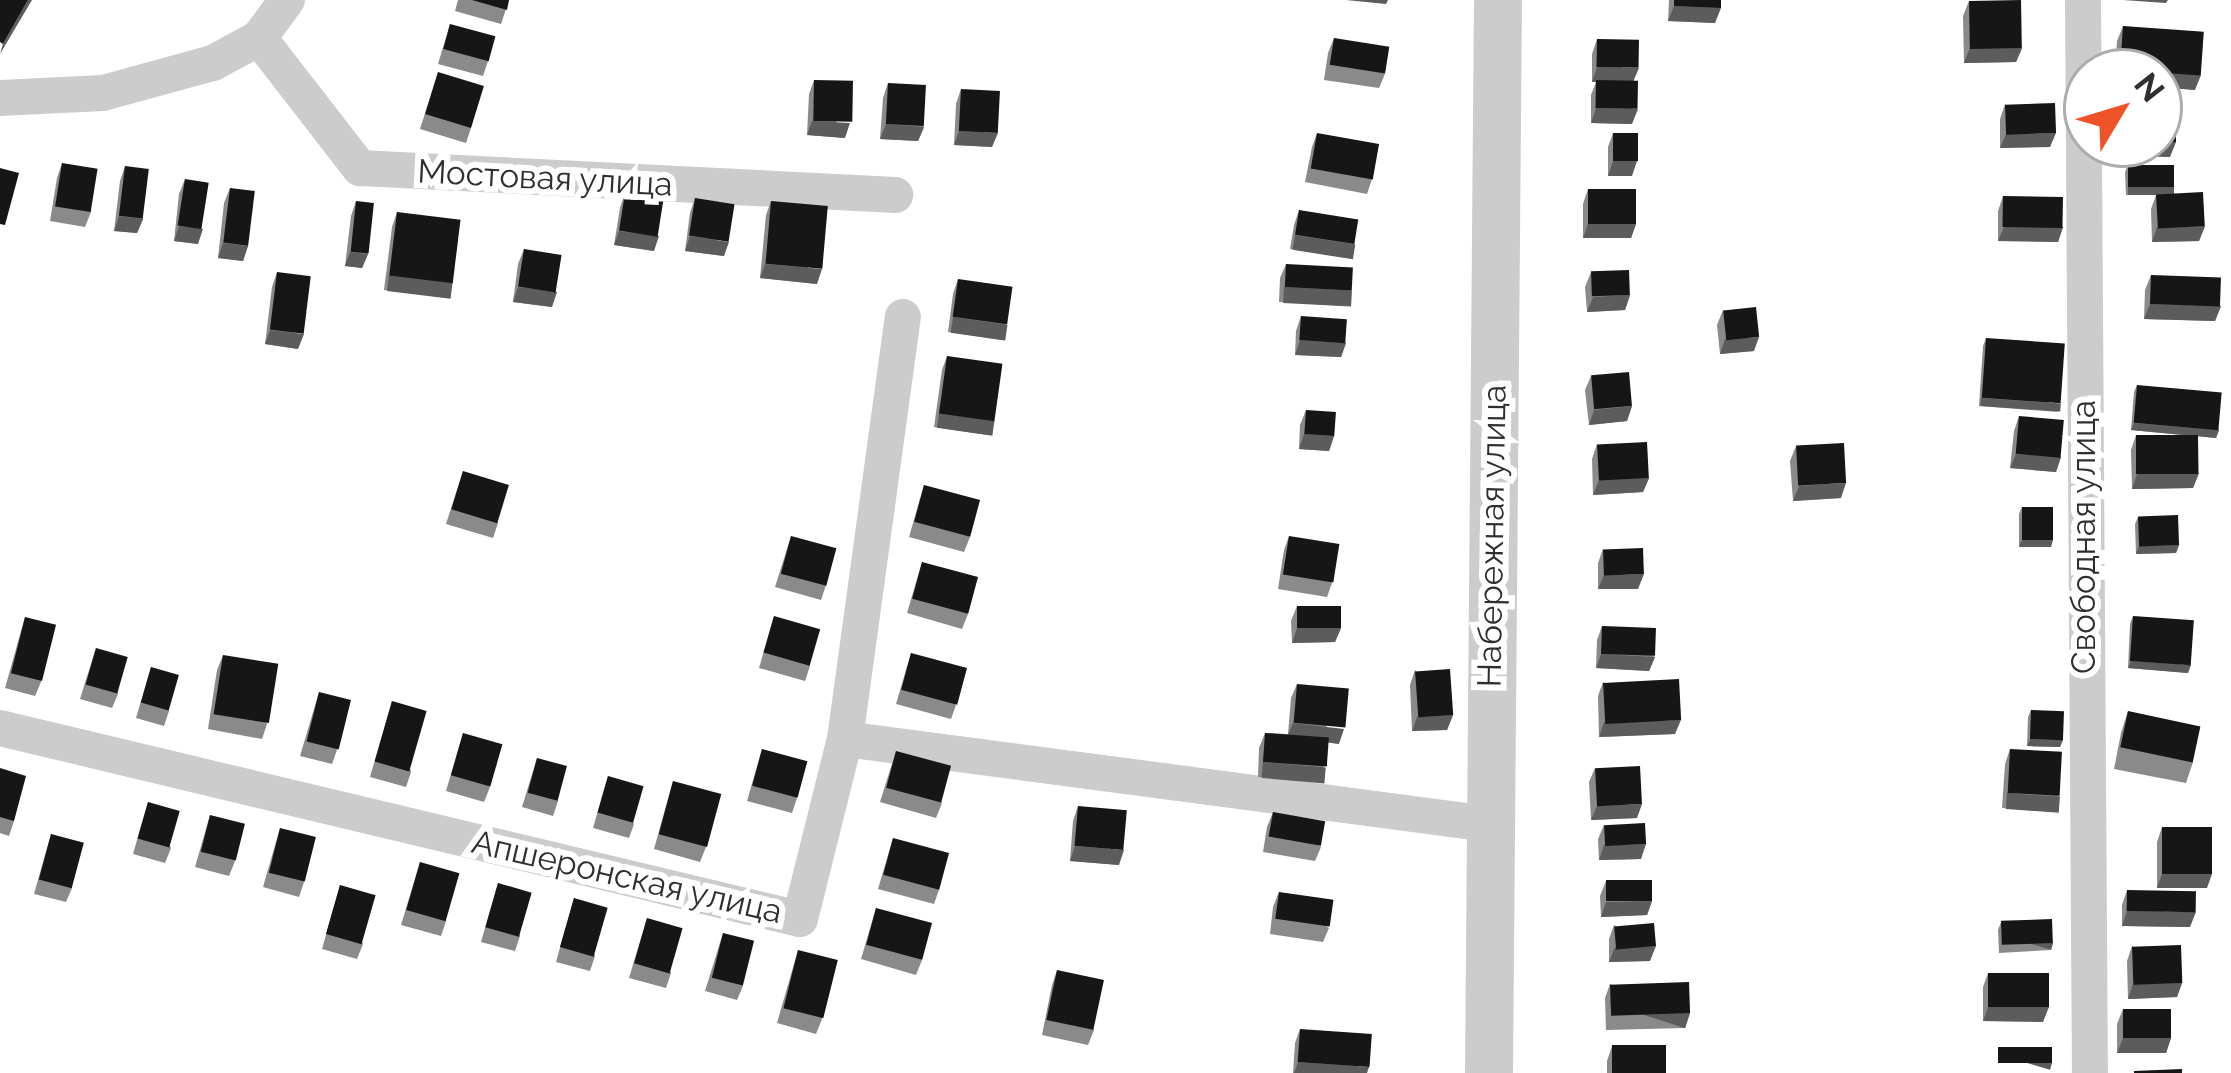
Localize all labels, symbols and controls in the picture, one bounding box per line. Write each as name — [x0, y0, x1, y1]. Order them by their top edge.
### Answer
north arrow — [2063, 48, 2183, 168]
text: N — [2126, 65, 2173, 109]
street label: Мостовая улица — [416, 152, 674, 204]
street label: Набережная улица — [1470, 384, 1514, 688]
street label: Свободная улица — [2064, 400, 2104, 674]
street label: Апшеронская улица — [468, 822, 786, 932]

